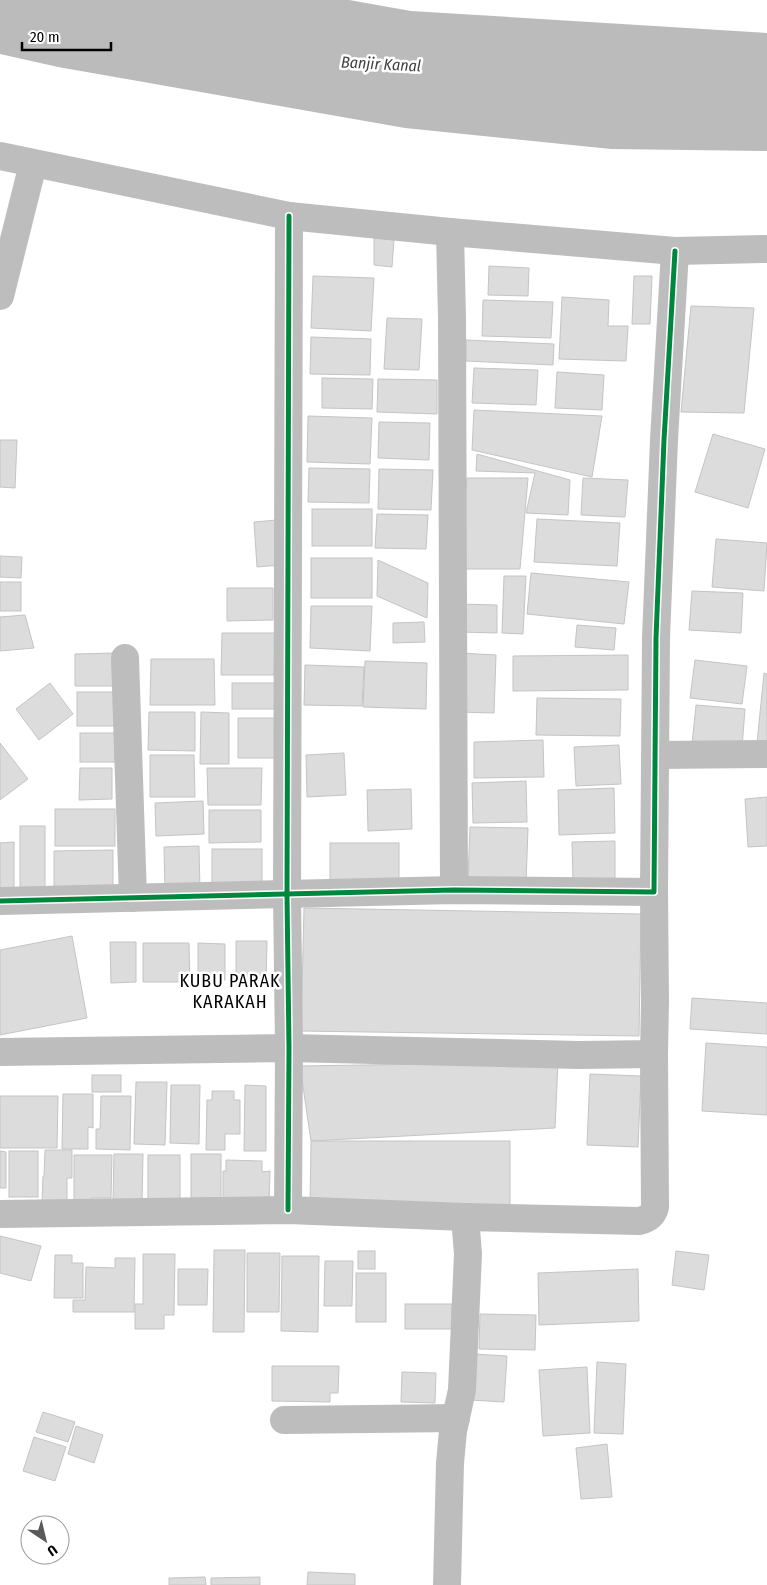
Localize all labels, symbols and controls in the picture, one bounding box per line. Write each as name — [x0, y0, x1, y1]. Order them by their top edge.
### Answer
scale bar — [22, 20, 111, 52]
text: 20 m — [30, 28, 60, 46]
water label: Banjir Kanal — [340, 52, 422, 76]
district label: KUBU PARAK KARAKAH — [179, 970, 281, 1013]
north arrow — [20, 1515, 70, 1565]
text: U — [44, 1541, 60, 1560]

